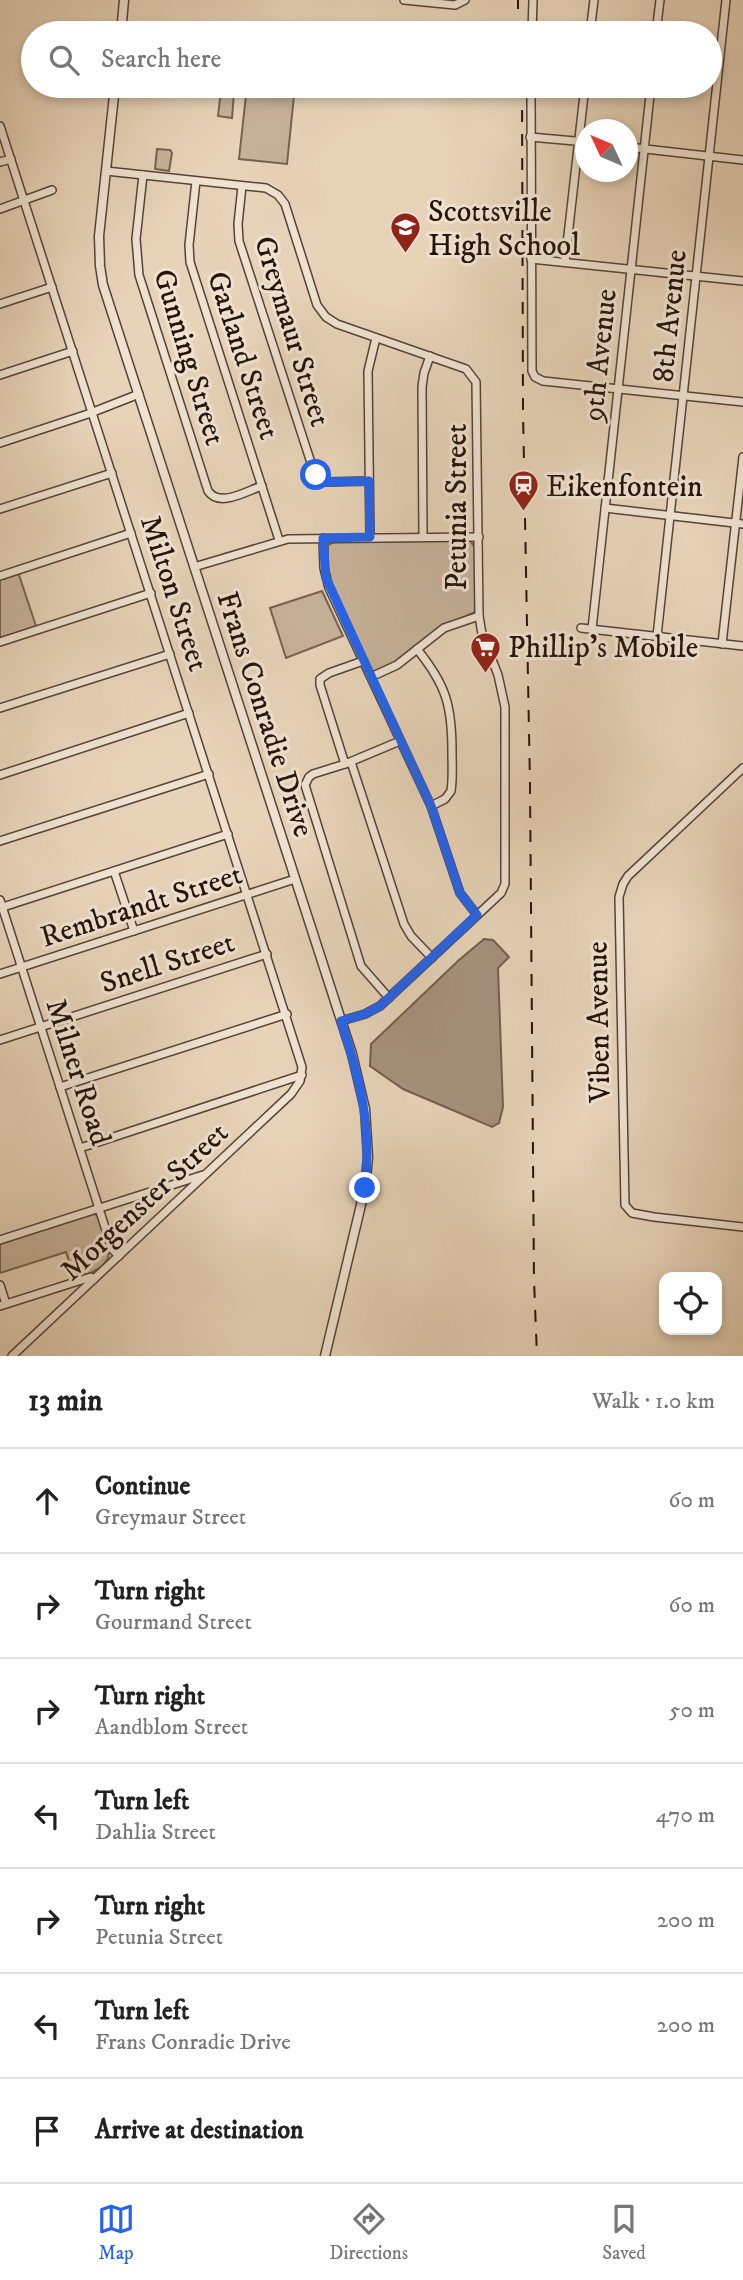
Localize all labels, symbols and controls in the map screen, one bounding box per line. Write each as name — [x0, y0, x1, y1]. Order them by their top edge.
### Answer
search box — [21, 21, 722, 98]
icon: search — [45, 41, 83, 79]
text: Search here — [101, 43, 221, 76]
north arrow — [575, 119, 638, 182]
place label: Scottsville High School — [428, 194, 580, 265]
school or university icon: Scottsville High School — [388, 211, 422, 255]
street label: Greymaur Street — [245, 232, 338, 431]
street label: 8th Avenue — [645, 248, 696, 384]
street label: Gunning Street — [144, 265, 233, 450]
street label: Garland Street — [198, 267, 287, 444]
street label: 9th Avenue — [575, 287, 626, 425]
street label: Petunia Street — [439, 423, 476, 591]
route start — [300, 459, 331, 490]
station icon: Eikenfontein — [506, 469, 540, 513]
place label: Eikenfontein — [546, 469, 703, 506]
street label: Milton Street — [131, 511, 216, 676]
street label: Frans Conradie Drive — [208, 587, 322, 842]
supermarket icon: Phillip's Mobile — [468, 630, 502, 674]
place label: Phillip's Mobile — [508, 630, 698, 667]
street label: Rembrandt Street — [36, 856, 247, 956]
street label: Snell Street — [96, 924, 239, 1003]
street label: Viben Avenue — [580, 941, 619, 1104]
street label: Milner Road — [37, 995, 119, 1150]
street label: Morgenster Street — [53, 1115, 237, 1289]
route end — [349, 1172, 380, 1203]
map controls — [659, 1272, 722, 1335]
button: locate — [659, 1272, 722, 1335]
text: 13 min — [28, 1383, 103, 1420]
text: Walk · 1.0 km — [592, 1387, 715, 1416]
text: Continue — [95, 1470, 190, 1503]
icon: ahead — [28, 1482, 66, 1520]
text: 60 m — [668, 1486, 715, 1515]
text: Greymaur Street — [95, 1503, 246, 1532]
text: Turn right — [95, 1575, 205, 1608]
icon: right — [28, 1587, 66, 1625]
text: 60 m — [668, 1591, 715, 1620]
text: Gourmand Street — [95, 1608, 252, 1637]
text: Turn right — [95, 1680, 205, 1713]
icon: right — [28, 1692, 66, 1730]
text: 50 m — [669, 1696, 715, 1725]
text: Aandblom Street — [95, 1713, 248, 1742]
text: Turn left — [95, 1785, 189, 1818]
icon: left — [28, 1797, 66, 1835]
text: 470 m — [656, 1801, 715, 1830]
text: Dahlia Street — [95, 1818, 216, 1847]
text: Turn right — [95, 1890, 205, 1923]
icon: right — [28, 1902, 66, 1940]
text: 200 m — [657, 1906, 715, 1935]
text: Petunia Street — [95, 1923, 223, 1952]
text: Turn left — [95, 1995, 189, 2028]
icon: left — [28, 2007, 66, 2045]
text: 200 m — [657, 2011, 715, 2040]
text: Frans Conradie Drive — [95, 2028, 291, 2057]
icon: arrive — [28, 2112, 66, 2150]
text: Arrive at destination — [95, 2114, 304, 2147]
tab: Map — [97, 2200, 135, 2265]
tab: Directions — [329, 2200, 408, 2265]
tab: Saved — [602, 2200, 646, 2265]

